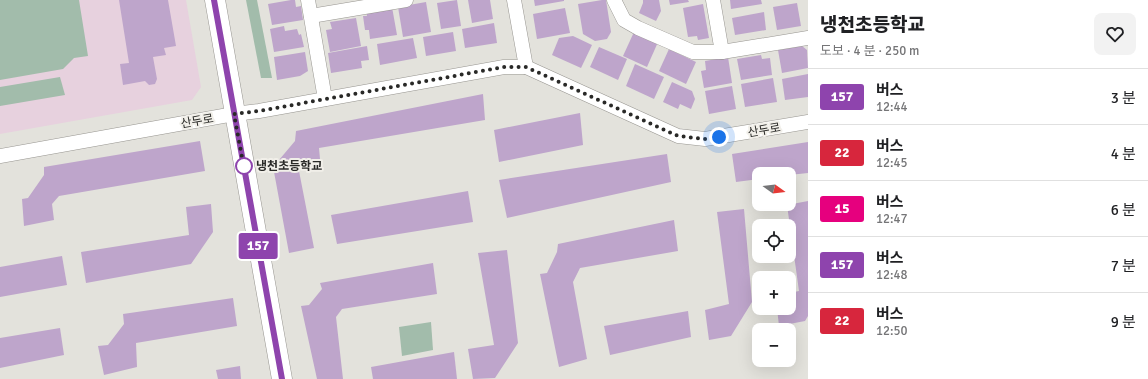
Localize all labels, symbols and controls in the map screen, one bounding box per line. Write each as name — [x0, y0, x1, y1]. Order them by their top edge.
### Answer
text: 냉천초등학교 — [820, 13, 925, 37]
button: heart — [1094, 13, 1136, 55]
text: 도보 · 4 분 · 250 m — [820, 43, 919, 59]
text: 버스 — [876, 81, 904, 99]
text: 157 — [831, 88, 853, 105]
text: 3 분 — [1111, 89, 1136, 107]
text: 12:44 — [876, 99, 908, 115]
street label: 산두로 — [179, 111, 215, 132]
street label: 산두로 — [746, 120, 782, 141]
your location — [709, 127, 729, 147]
text: 버스 — [876, 137, 904, 155]
text: 22 — [834, 144, 850, 161]
text: 4 분 — [1111, 145, 1136, 163]
text: 12:45 — [876, 155, 908, 171]
marker: 냉천초등학교 — [235, 157, 253, 175]
place label: 냉천초등학교 — [256, 159, 322, 174]
north arrow — [752, 167, 796, 211]
map controls — [752, 167, 796, 367]
text: 버스 — [876, 193, 904, 211]
text: 15 — [834, 200, 850, 217]
text: 6 분 — [1111, 201, 1136, 219]
text: 12:47 — [876, 211, 908, 227]
button: locate — [752, 219, 796, 263]
line badge: 157 — [235, 233, 281, 259]
text: 157 — [247, 237, 269, 254]
text: 버스 — [876, 249, 904, 267]
text: 157 — [831, 256, 853, 273]
text: 7 분 — [1111, 257, 1136, 275]
text: 12:48 — [876, 267, 908, 283]
button: + — [752, 271, 796, 315]
text: 버스 — [876, 305, 904, 323]
text: 22 — [834, 312, 850, 329]
text: 9 분 — [1111, 313, 1136, 331]
button: − — [752, 323, 796, 367]
text: 12:50 — [876, 323, 908, 339]

